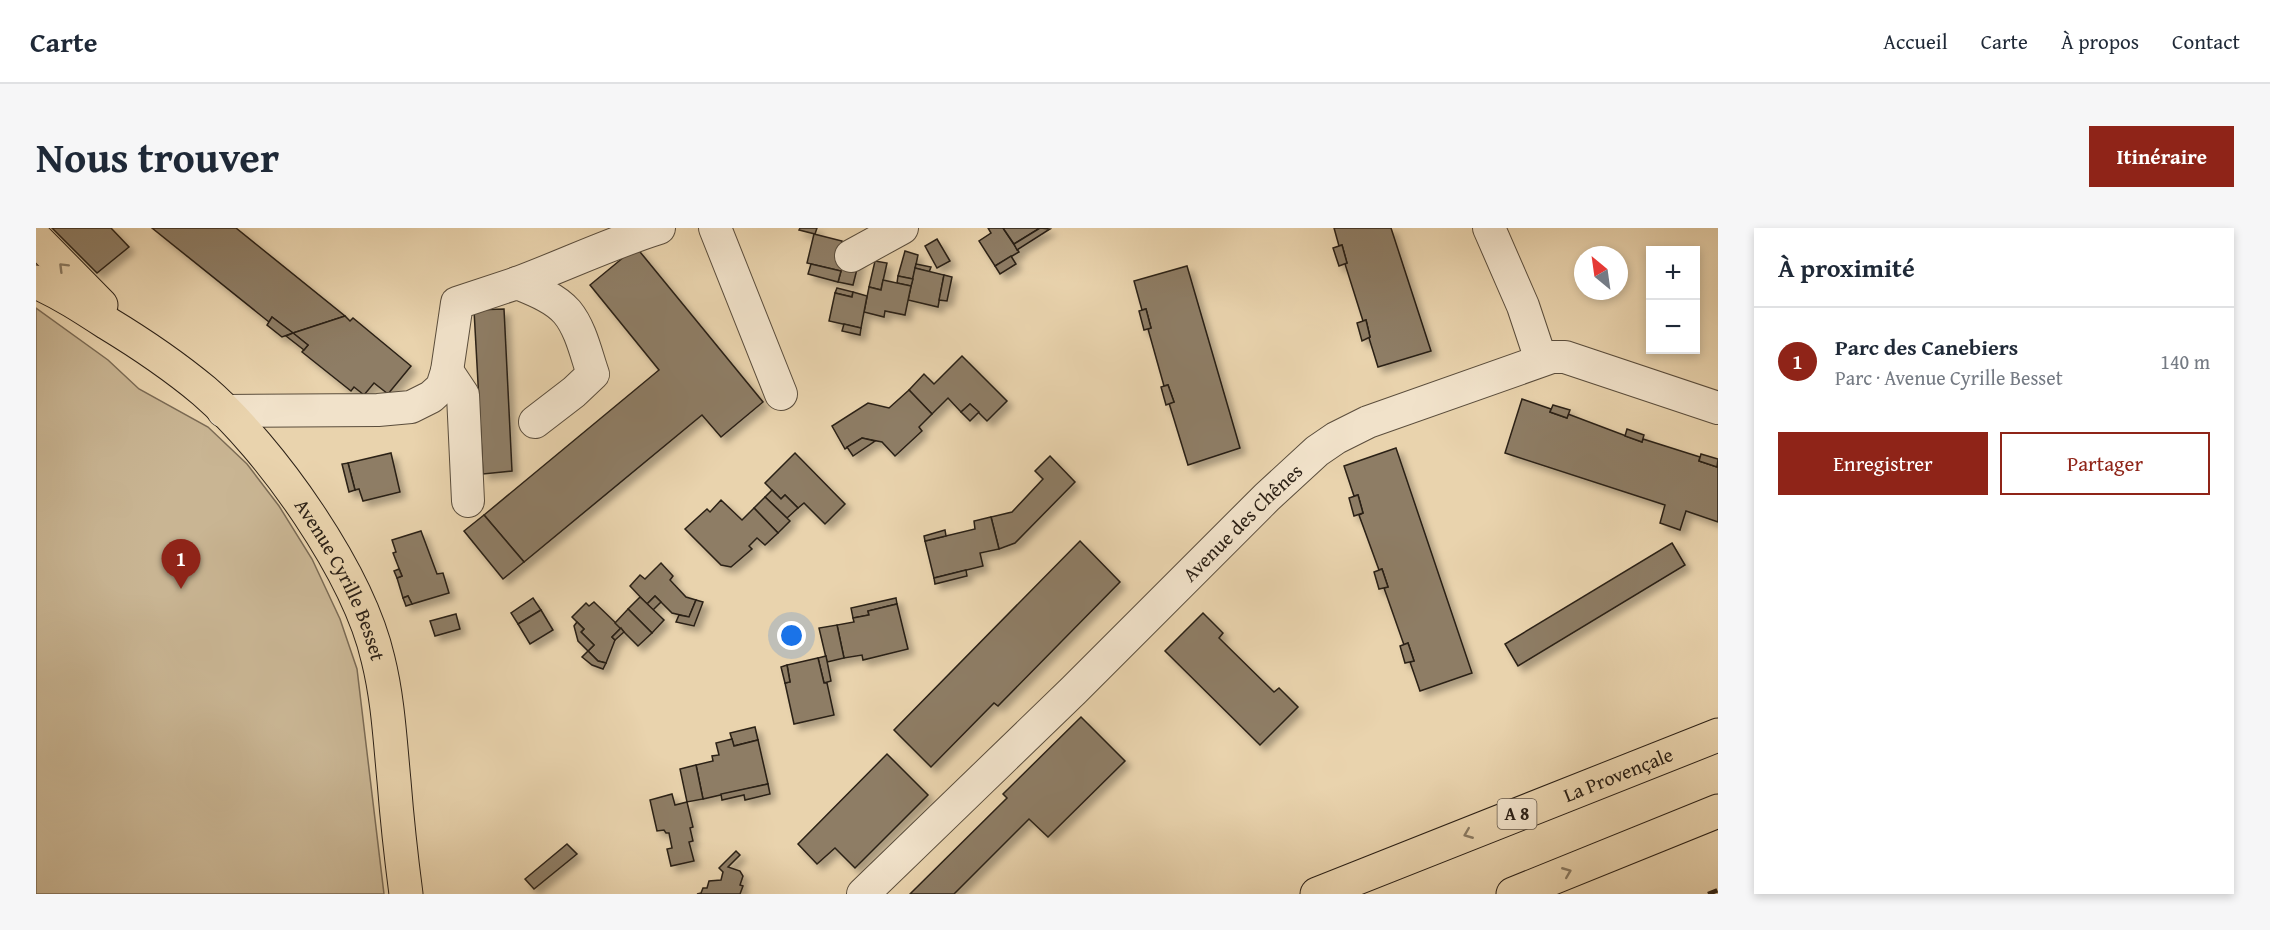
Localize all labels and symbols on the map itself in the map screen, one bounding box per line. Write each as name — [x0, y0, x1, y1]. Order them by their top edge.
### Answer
north arrow — [1574, 246, 1628, 300]
one-way arrow — [60, 263, 71, 274]
street label: Avenue des Chênes — [1175, 456, 1309, 588]
street label: Avenue Cyrille Besset — [288, 492, 393, 664]
pin: 1 — [162, 540, 200, 589]
your location — [777, 621, 806, 650]
street label: La Provençale — [1559, 739, 1677, 809]
road number: A 8 — [1498, 799, 1536, 829]
one-way arrow — [1464, 827, 1475, 839]
one-way arrow — [1561, 867, 1572, 879]

